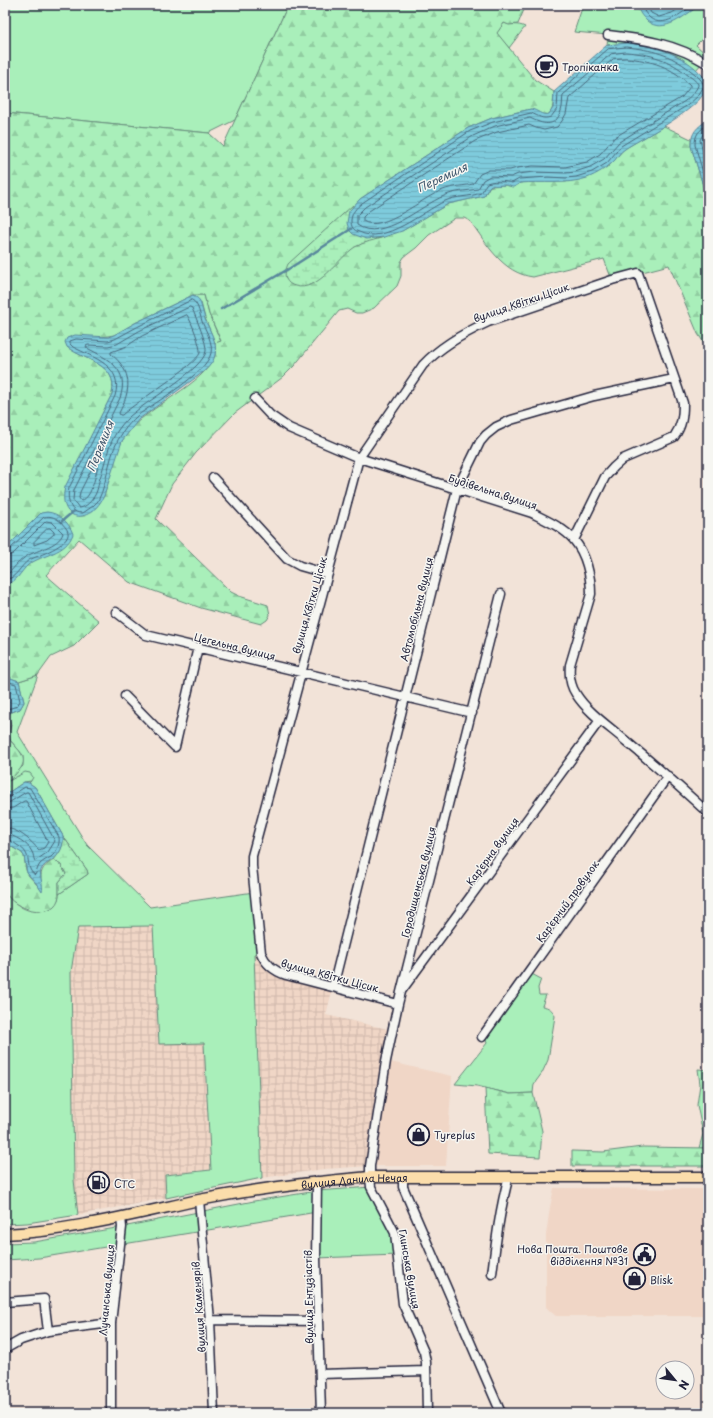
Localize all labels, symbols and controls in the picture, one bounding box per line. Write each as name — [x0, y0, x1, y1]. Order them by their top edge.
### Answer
cafe icon: Тропіканка — [533, 53, 559, 79]
place label: Тропіканка — [562, 59, 619, 74]
water label: Перемиля — [414, 158, 471, 196]
street label: вулиця Квітки Цісик — [471, 279, 571, 325]
water label: Перемиля — [82, 417, 118, 474]
street label: Будівельна вулиця — [446, 470, 539, 513]
street label: вулиця Квітки Цісик — [288, 555, 330, 655]
street label: Автомобільна вулиця — [396, 555, 436, 663]
street label: Цегельна вулиця — [193, 629, 277, 663]
street label: Карʼєрна вулиця — [462, 814, 522, 888]
street label: Городищенська вулиця — [397, 825, 439, 939]
street label: Карʼєрний провулок — [532, 857, 603, 946]
street label: вулиця Квітки Цісик — [280, 955, 381, 995]
shop icon: Tyreplus — [405, 1121, 431, 1147]
place label: Tyreplus — [434, 1127, 475, 1143]
fuel station icon: СТС — [85, 1170, 111, 1196]
street label: вулиця Данила Нечая — [300, 1170, 408, 1192]
place label: СТС — [114, 1176, 136, 1191]
street label: Глинська вулиця — [396, 1228, 424, 1310]
place label: Нова Пошта. Поштове відділення №31 — [517, 1241, 629, 1268]
public building icon: Нова Пошта. Поштове відділення №31 — [631, 1241, 657, 1267]
street label: Лучанська вулиця — [95, 1244, 118, 1336]
street label: вулиця Ентузіастів — [300, 1250, 317, 1344]
street label: вулиця Каменярів — [187, 1261, 209, 1353]
shop icon: Blisk — [622, 1266, 648, 1292]
place label: Blisk — [650, 1272, 673, 1287]
north arrow — [655, 1360, 695, 1400]
text: N — [674, 1377, 694, 1393]

